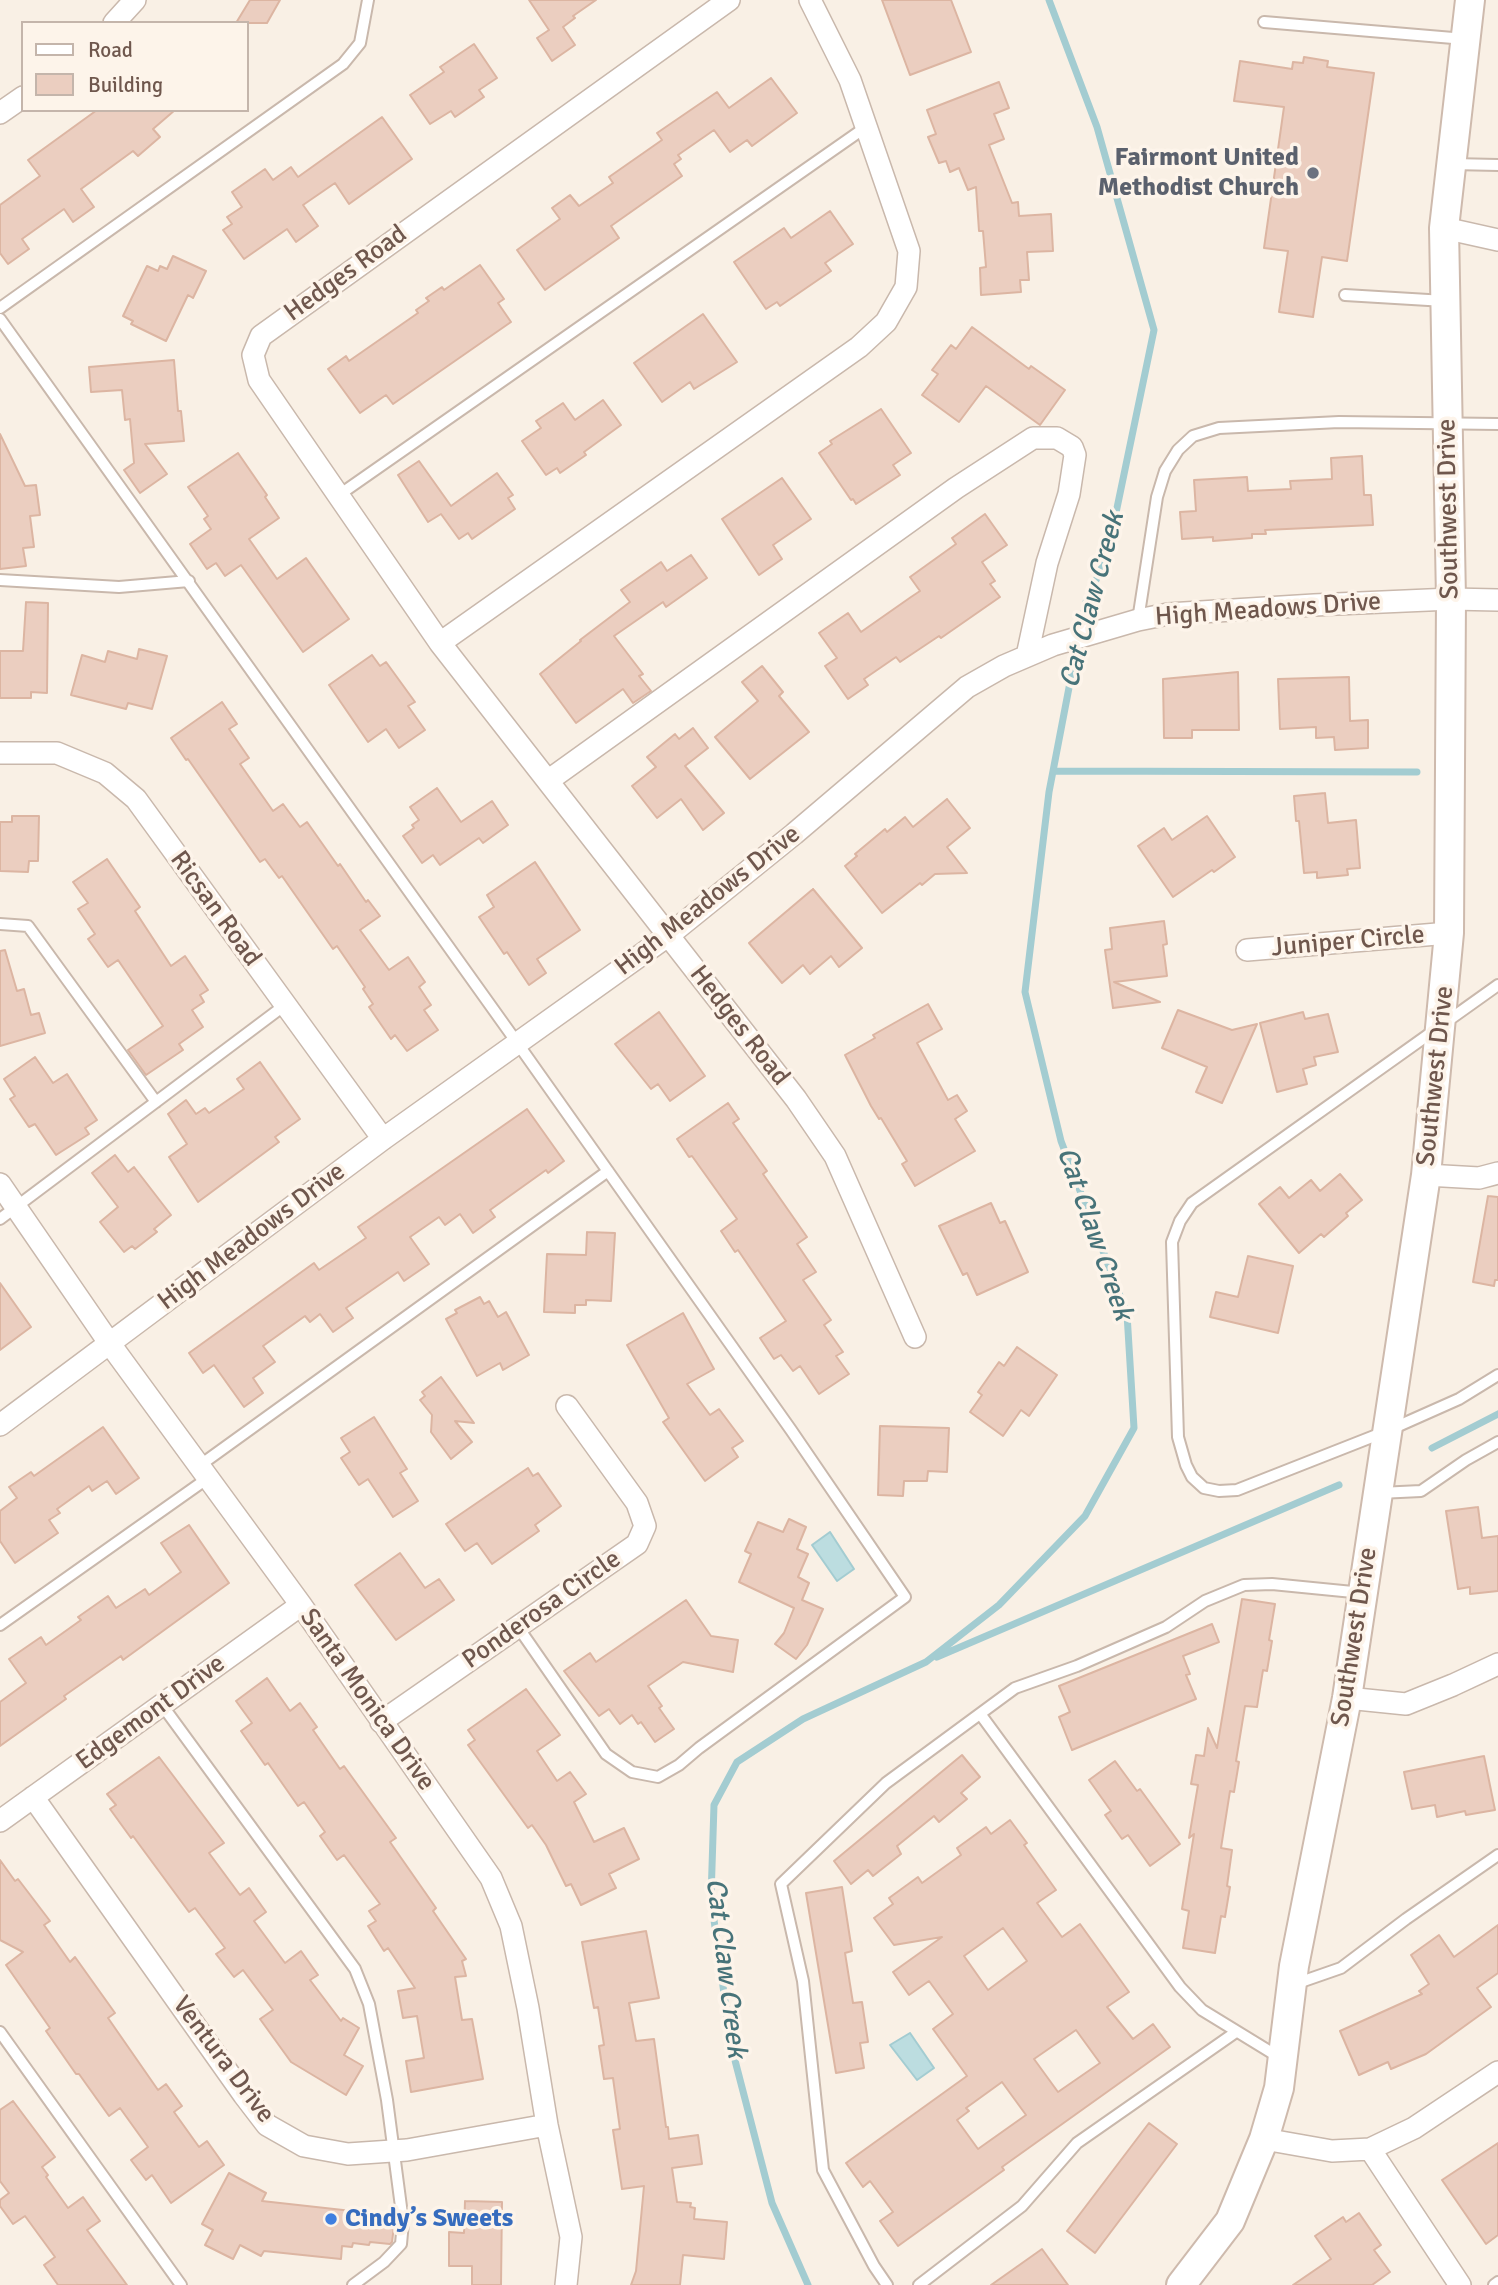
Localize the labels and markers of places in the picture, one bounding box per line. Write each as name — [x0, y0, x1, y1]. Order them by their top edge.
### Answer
place label: Fairmont United Methodist Church — [1098, 142, 1299, 204]
marker: Fairmont United Methodist Church — [1305, 165, 1321, 181]
place label: Cindy’s Sweets — [345, 2203, 513, 2235]
marker: Cindy’s Sweets — [323, 2211, 339, 2227]

